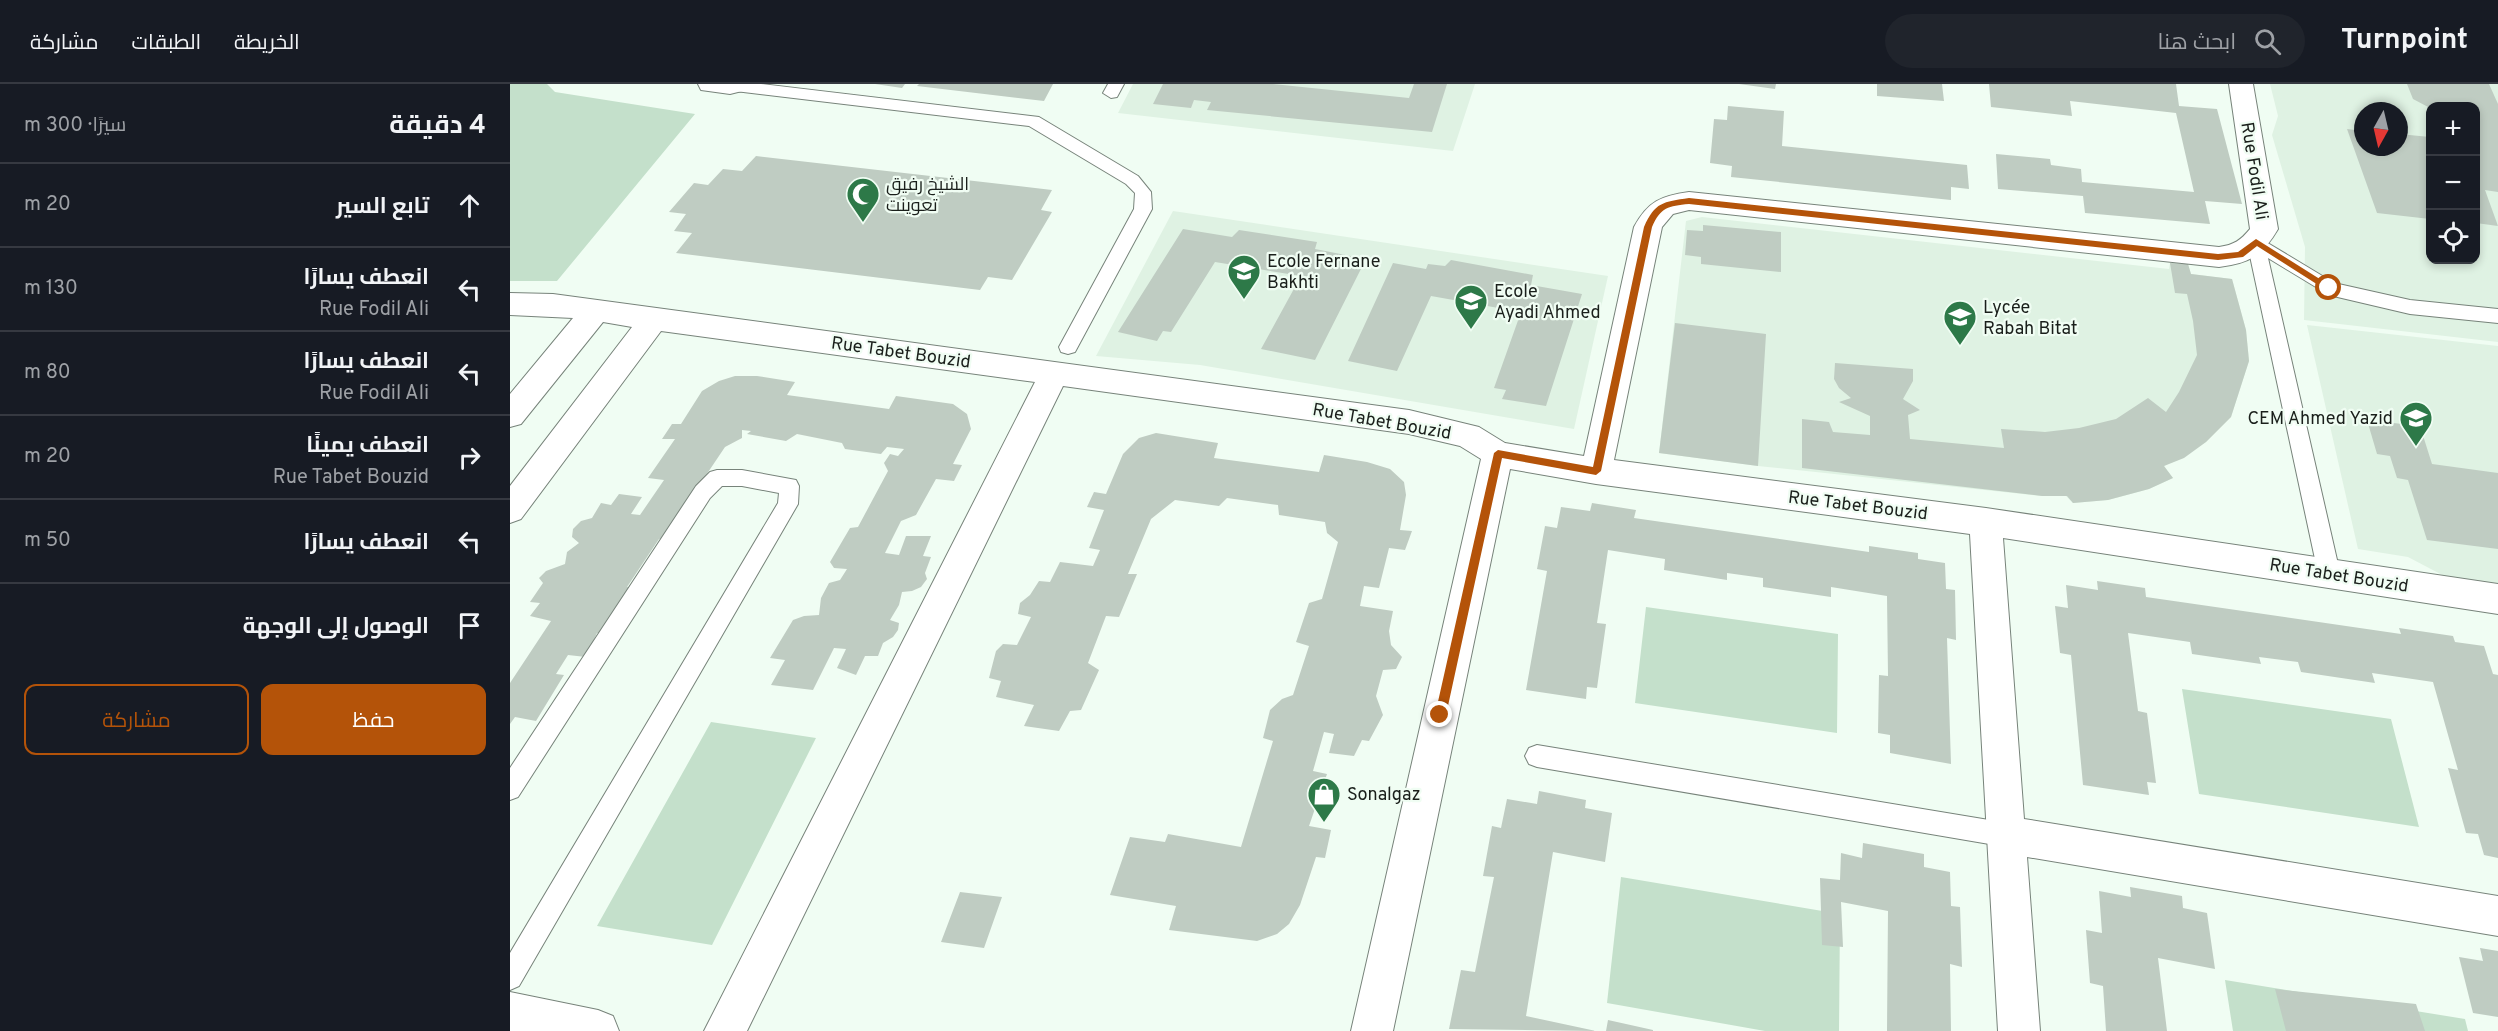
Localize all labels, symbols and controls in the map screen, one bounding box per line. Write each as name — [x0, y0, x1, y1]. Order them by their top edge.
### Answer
search box — [1885, 14, 2305, 68]
text: Turnpoint — [2341, 23, 2468, 59]
icon: search — [2251, 25, 2284, 58]
text: مشاركة — [30, 30, 99, 57]
text: الطبقات — [132, 30, 201, 57]
text: الخريطة — [234, 30, 300, 57]
text: ابحث هنا — [2157, 30, 2236, 57]
north arrow — [2354, 102, 2408, 156]
map controls — [2426, 102, 2480, 264]
button: + — [2426, 102, 2480, 156]
text: 4 دقيقة — [389, 110, 486, 143]
text: سيرًا · 300 m — [24, 113, 126, 139]
street label: Rue Fodil Ali — [2234, 120, 2273, 222]
button: − — [2426, 156, 2480, 210]
place label: الشيخ رفيق تعوينت — [886, 174, 969, 218]
mosque icon: الشيخ رفيق تعوينت — [845, 176, 881, 223]
icon: ahead — [453, 189, 486, 222]
text: 20 m — [24, 192, 71, 218]
text: تابع السير — [336, 194, 429, 221]
button: locate — [2426, 210, 2480, 264]
place label: Ecole Fernane Bakhti — [1267, 251, 1380, 295]
school or university icon: Ecole Fernane Bakhti — [1226, 253, 1262, 300]
text: انعطف يسارًا — [304, 265, 429, 292]
icon: left — [453, 273, 486, 306]
route start — [2315, 274, 2341, 300]
text: 130 m — [24, 276, 78, 302]
place label: Ecole Ayadi Ahmed — [1494, 281, 1601, 325]
school or university icon: Ecole Ayadi Ahmed — [1453, 283, 1489, 330]
text: Rue Fodil Ali — [319, 297, 429, 323]
place label: Lycée Rabah Bitat — [1983, 297, 2077, 341]
school or university icon: Lycée Rabah Bitat — [1942, 299, 1978, 346]
street label: Rue Tabet Bouzid — [830, 332, 972, 375]
text: انعطف يسارًا — [304, 349, 429, 376]
icon: left — [453, 357, 486, 390]
text: 80 m — [24, 360, 71, 386]
text: Rue Fodil Ali — [319, 381, 429, 407]
street label: Rue Tabet Bouzid — [1311, 399, 1453, 446]
school or university icon: CEM Ahmed Yazid — [2398, 400, 2434, 447]
place label: CEM Ahmed Yazid — [2248, 408, 2393, 431]
text: انعطف يمينًا — [306, 433, 429, 460]
icon: right — [453, 441, 486, 474]
text: 20 m — [24, 444, 71, 470]
text: Rue Tabet Bouzid — [273, 465, 429, 491]
street label: Rue Tabet Bouzid — [1787, 487, 1929, 526]
icon: left — [453, 525, 486, 558]
text: 50 m — [24, 528, 71, 554]
text: انعطف يسارًا — [304, 530, 429, 557]
street label: Rue Tabet Bouzid — [2268, 554, 2410, 599]
icon: arrive — [453, 609, 486, 642]
text: الوصول إلى الوجهة — [243, 614, 429, 641]
button: مشاركة — [24, 684, 249, 755]
button: حفظ — [261, 684, 486, 755]
route end — [1426, 701, 1452, 727]
shop icon: Sonalgaz — [1306, 776, 1342, 823]
place label: Sonalgaz — [1347, 784, 1421, 807]

